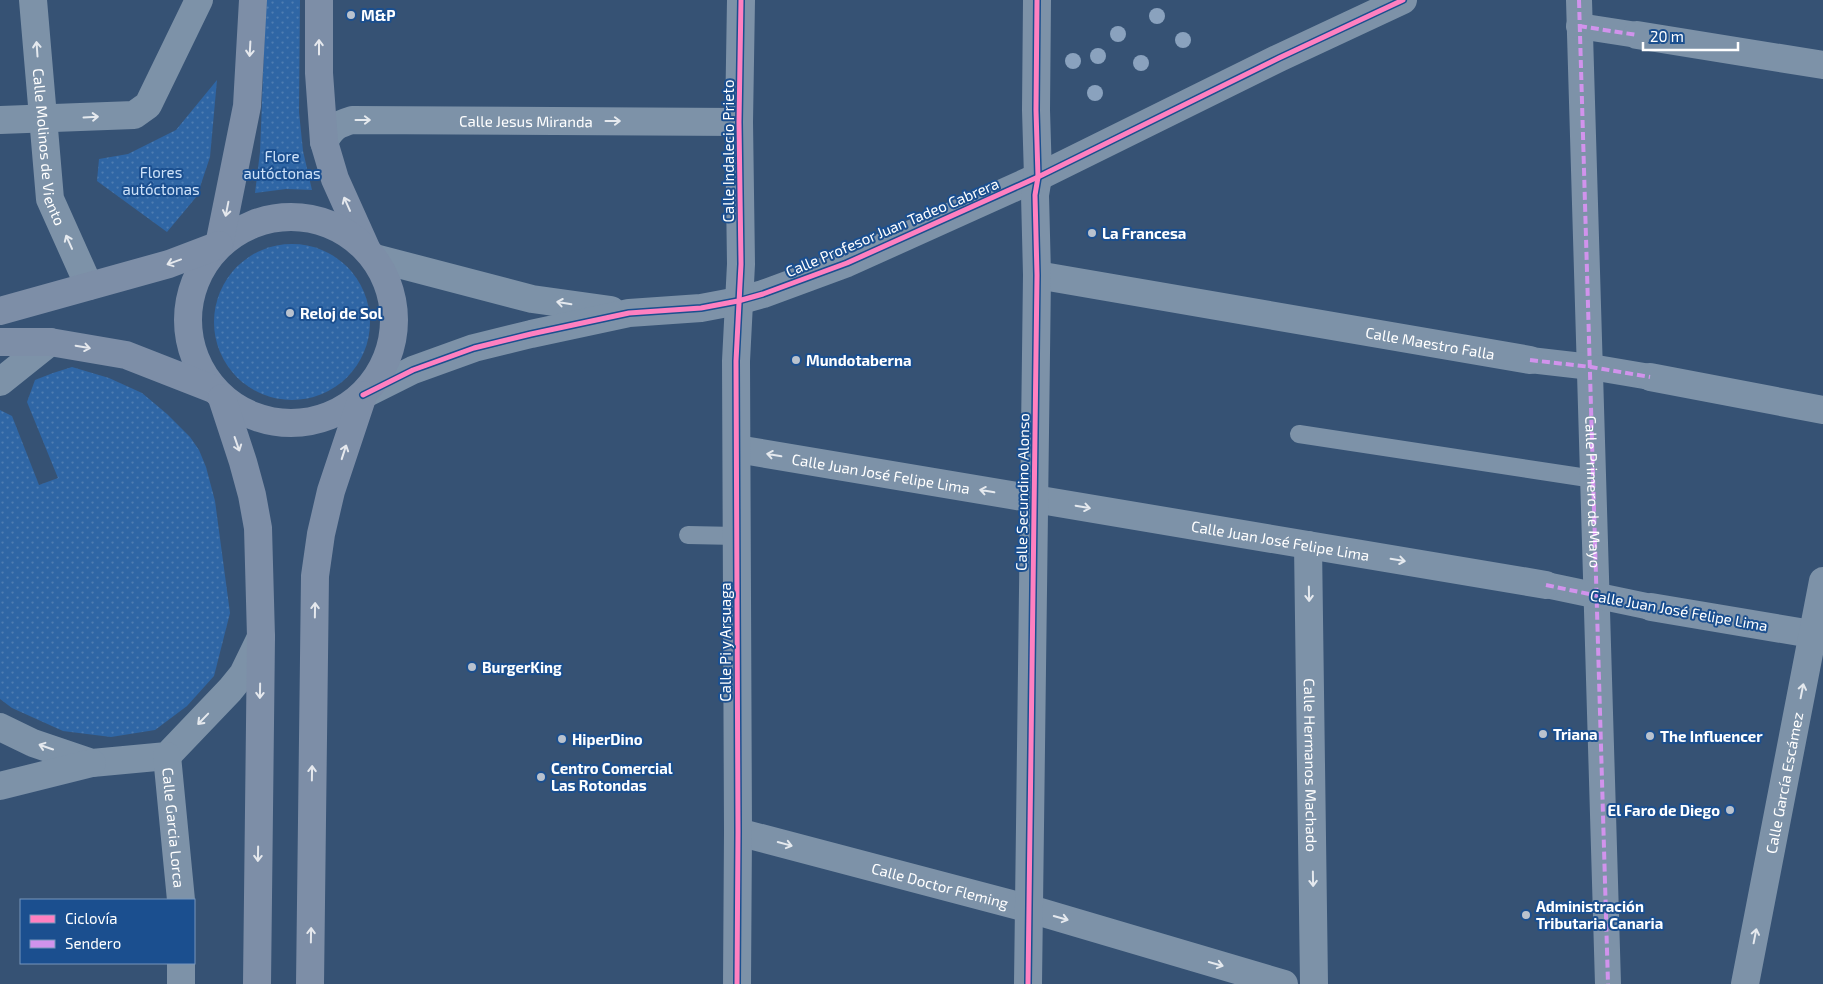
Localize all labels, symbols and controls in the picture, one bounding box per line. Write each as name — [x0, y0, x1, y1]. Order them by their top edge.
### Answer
place label: M&P — [361, 6, 396, 24]
marker: M&P — [345, 9, 357, 21]
scale bar — [1643, 20, 1738, 52]
text: 20 m — [1650, 27, 1684, 45]
one-way arrow — [314, 39, 324, 55]
one-way arrow — [246, 40, 255, 56]
one-way arrow — [32, 41, 42, 57]
street label: Calle Molinos de Viento — [30, 68, 70, 228]
street label: Calle Indalecio Prieto — [719, 80, 737, 222]
one-way arrow — [83, 112, 99, 121]
street label: Calle Jesus Miranda — [459, 112, 593, 130]
one-way arrow — [354, 115, 370, 125]
one-way arrow — [604, 116, 620, 126]
park label: Flore autóctonas — [243, 147, 321, 182]
park label: Flores autóctonas — [122, 163, 200, 198]
street label: Calle Profesor Juan Tadeo Cabrera — [783, 174, 1001, 280]
one-way arrow — [342, 197, 352, 212]
one-way arrow — [221, 201, 231, 217]
place label: La Francesa — [1102, 224, 1186, 242]
marker: La Francesa — [1086, 227, 1098, 239]
one-way arrow — [64, 235, 74, 250]
one-way arrow — [167, 258, 182, 267]
one-way arrow — [556, 298, 572, 308]
place label: Reloj de Sol — [300, 304, 383, 322]
marker: Reloj de Sol — [284, 307, 296, 319]
street label: Calle Maestro Falla — [1364, 323, 1496, 363]
one-way arrow — [75, 343, 91, 353]
place label: Mundotaberna — [806, 351, 911, 369]
marker: Mundotaberna — [790, 354, 802, 366]
street label: Calle Secundino Alonso — [1012, 413, 1032, 571]
street label: Calle Primero de Mayo — [1582, 415, 1605, 568]
one-way arrow — [233, 436, 242, 451]
one-way arrow — [340, 444, 350, 460]
street label: Calle Juan José Felipe Lima — [791, 449, 971, 497]
one-way arrow — [767, 450, 783, 460]
one-way arrow — [979, 486, 995, 496]
one-way arrow — [1074, 503, 1090, 513]
street label: Calle Juan José Felipe Lima — [1190, 517, 1371, 564]
one-way arrow — [1390, 555, 1406, 565]
street label: Calle Pi y Arsuaga — [716, 582, 734, 702]
one-way arrow — [1304, 586, 1314, 602]
street label: Calle Juan José Felipe Lima — [1589, 586, 1769, 634]
one-way arrow — [310, 603, 319, 619]
place label: BurgerKing — [482, 658, 562, 676]
marker: BurgerKing — [466, 661, 478, 673]
street label: Calle Hermanos Machado — [1301, 678, 1321, 852]
one-way arrow — [255, 682, 265, 699]
one-way arrow — [1798, 683, 1807, 699]
street label: Calle García Escámez — [1761, 710, 1806, 855]
one-way arrow — [197, 713, 209, 725]
place label: Triana — [1553, 725, 1598, 743]
place label: The Influencer — [1660, 727, 1763, 745]
marker: Triana — [1537, 728, 1549, 740]
place label: HiperDino — [572, 730, 643, 748]
marker: The Influencer — [1644, 730, 1656, 742]
marker: HiperDino — [556, 733, 568, 745]
one-way arrow — [39, 742, 54, 751]
place label: Centro Comercial Las Rotondas — [551, 759, 673, 794]
one-way arrow — [307, 765, 317, 782]
street label: Calle Garcia Lorca — [159, 767, 189, 889]
marker: Centro Comercial Las Rotondas — [535, 771, 547, 783]
place label: El Faro de Diego — [1608, 801, 1720, 819]
marker: El Faro de Diego — [1724, 804, 1736, 816]
one-way arrow — [777, 840, 793, 849]
one-way arrow — [253, 845, 263, 861]
street label: Calle Doctor Fleming — [870, 859, 1011, 912]
one-way arrow — [1308, 870, 1318, 887]
place label: Administración Tributaria Canaria — [1536, 897, 1663, 932]
legend — [20, 899, 195, 964]
text: Ciclovía — [65, 909, 117, 927]
marker: Administración Tributaria Canaria — [1520, 909, 1532, 921]
one-way arrow — [1052, 914, 1068, 924]
one-way arrow — [306, 928, 316, 944]
one-way arrow — [1750, 929, 1760, 945]
text: Sendero — [65, 934, 121, 952]
one-way arrow — [1208, 960, 1224, 970]

